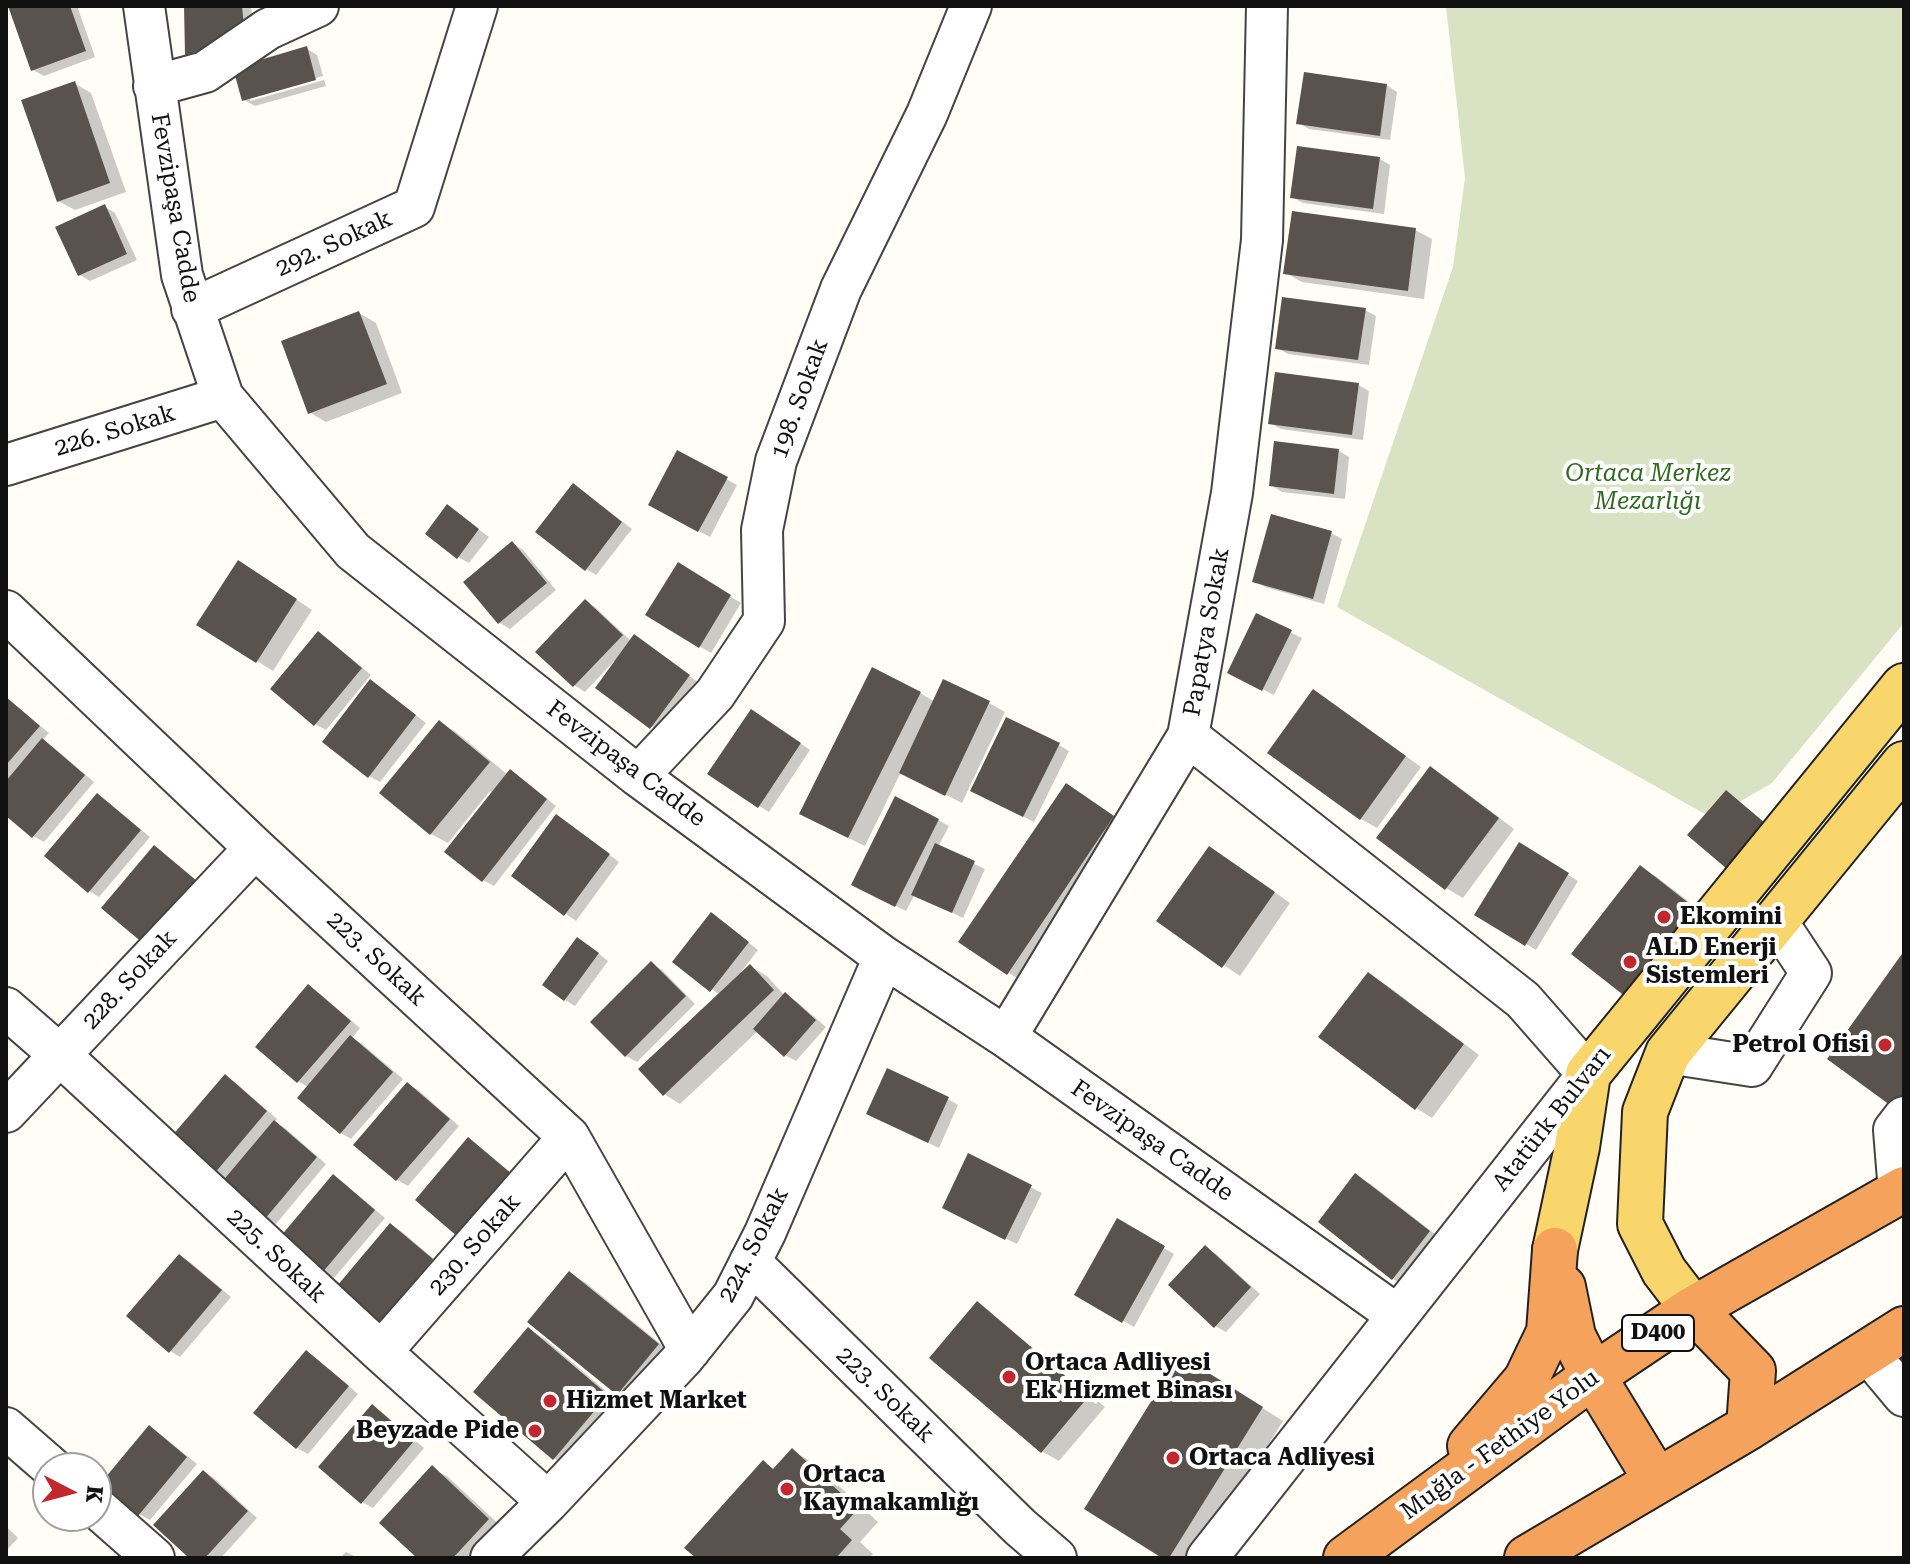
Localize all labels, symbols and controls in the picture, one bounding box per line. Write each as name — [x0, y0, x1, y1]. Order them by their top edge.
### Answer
street label: Fevzipaşa Cadde — [144, 111, 206, 305]
street label: 292. Sokak — [271, 204, 397, 284]
street label: 198. Sokak — [765, 335, 835, 463]
street label: 226. Sokak — [51, 399, 179, 463]
park label: Ortaca Merkez Mezarlığı — [1565, 460, 1731, 516]
street label: Papatya Sokak — [1178, 545, 1236, 719]
street label: Fevzipaşa Cadde — [541, 695, 711, 833]
place label: Ekomini — [1680, 903, 1782, 931]
street label: 223. Sokak — [320, 906, 432, 1012]
marker: Ekomini — [1655, 908, 1673, 926]
street label: 228. Sokak — [77, 924, 183, 1036]
place label: ALD Enerji Sistemleri — [1646, 934, 1777, 990]
marker: ALD Enerji Sistemleri — [1621, 953, 1639, 971]
place label: Petrol Ofisi — [1732, 1031, 1869, 1059]
marker: Petrol Ofisi — [1876, 1036, 1894, 1054]
street label: Atatürk Bulvarı — [1487, 1041, 1617, 1197]
street label: Fevzipaşa Cadde — [1065, 1074, 1239, 1208]
street label: 224. Sokak — [713, 1183, 795, 1307]
street label: 230. Sokak — [423, 1188, 527, 1302]
street label: 225. Sokak — [220, 1203, 332, 1309]
road number: D400 — [1622, 1315, 1694, 1351]
street label: 223. Sokak — [830, 1341, 940, 1449]
place label: Ortaca Adliyesi Ek Hizmet Binası — [1025, 1349, 1233, 1405]
street label: Muğla - Fethiye Yolu — [1395, 1363, 1605, 1527]
marker: Ortaca Adliyesi Ek Hizmet Binası — [1000, 1368, 1018, 1386]
place label: Hizmet Market — [566, 1387, 747, 1415]
marker: Hizmet Market — [541, 1392, 559, 1410]
place label: Beyzade Pide — [356, 1417, 519, 1445]
marker: Beyzade Pide — [526, 1422, 544, 1440]
place label: Ortaca Adliyesi — [1189, 1444, 1375, 1472]
marker: Ortaca Adliyesi — [1164, 1449, 1182, 1467]
north arrow — [32, 1452, 112, 1532]
place label: Ortaca Kaymakamlığı — [803, 1461, 979, 1517]
marker: Ortaca Kaymakamlığı — [778, 1480, 796, 1498]
text: K — [81, 1484, 108, 1504]

